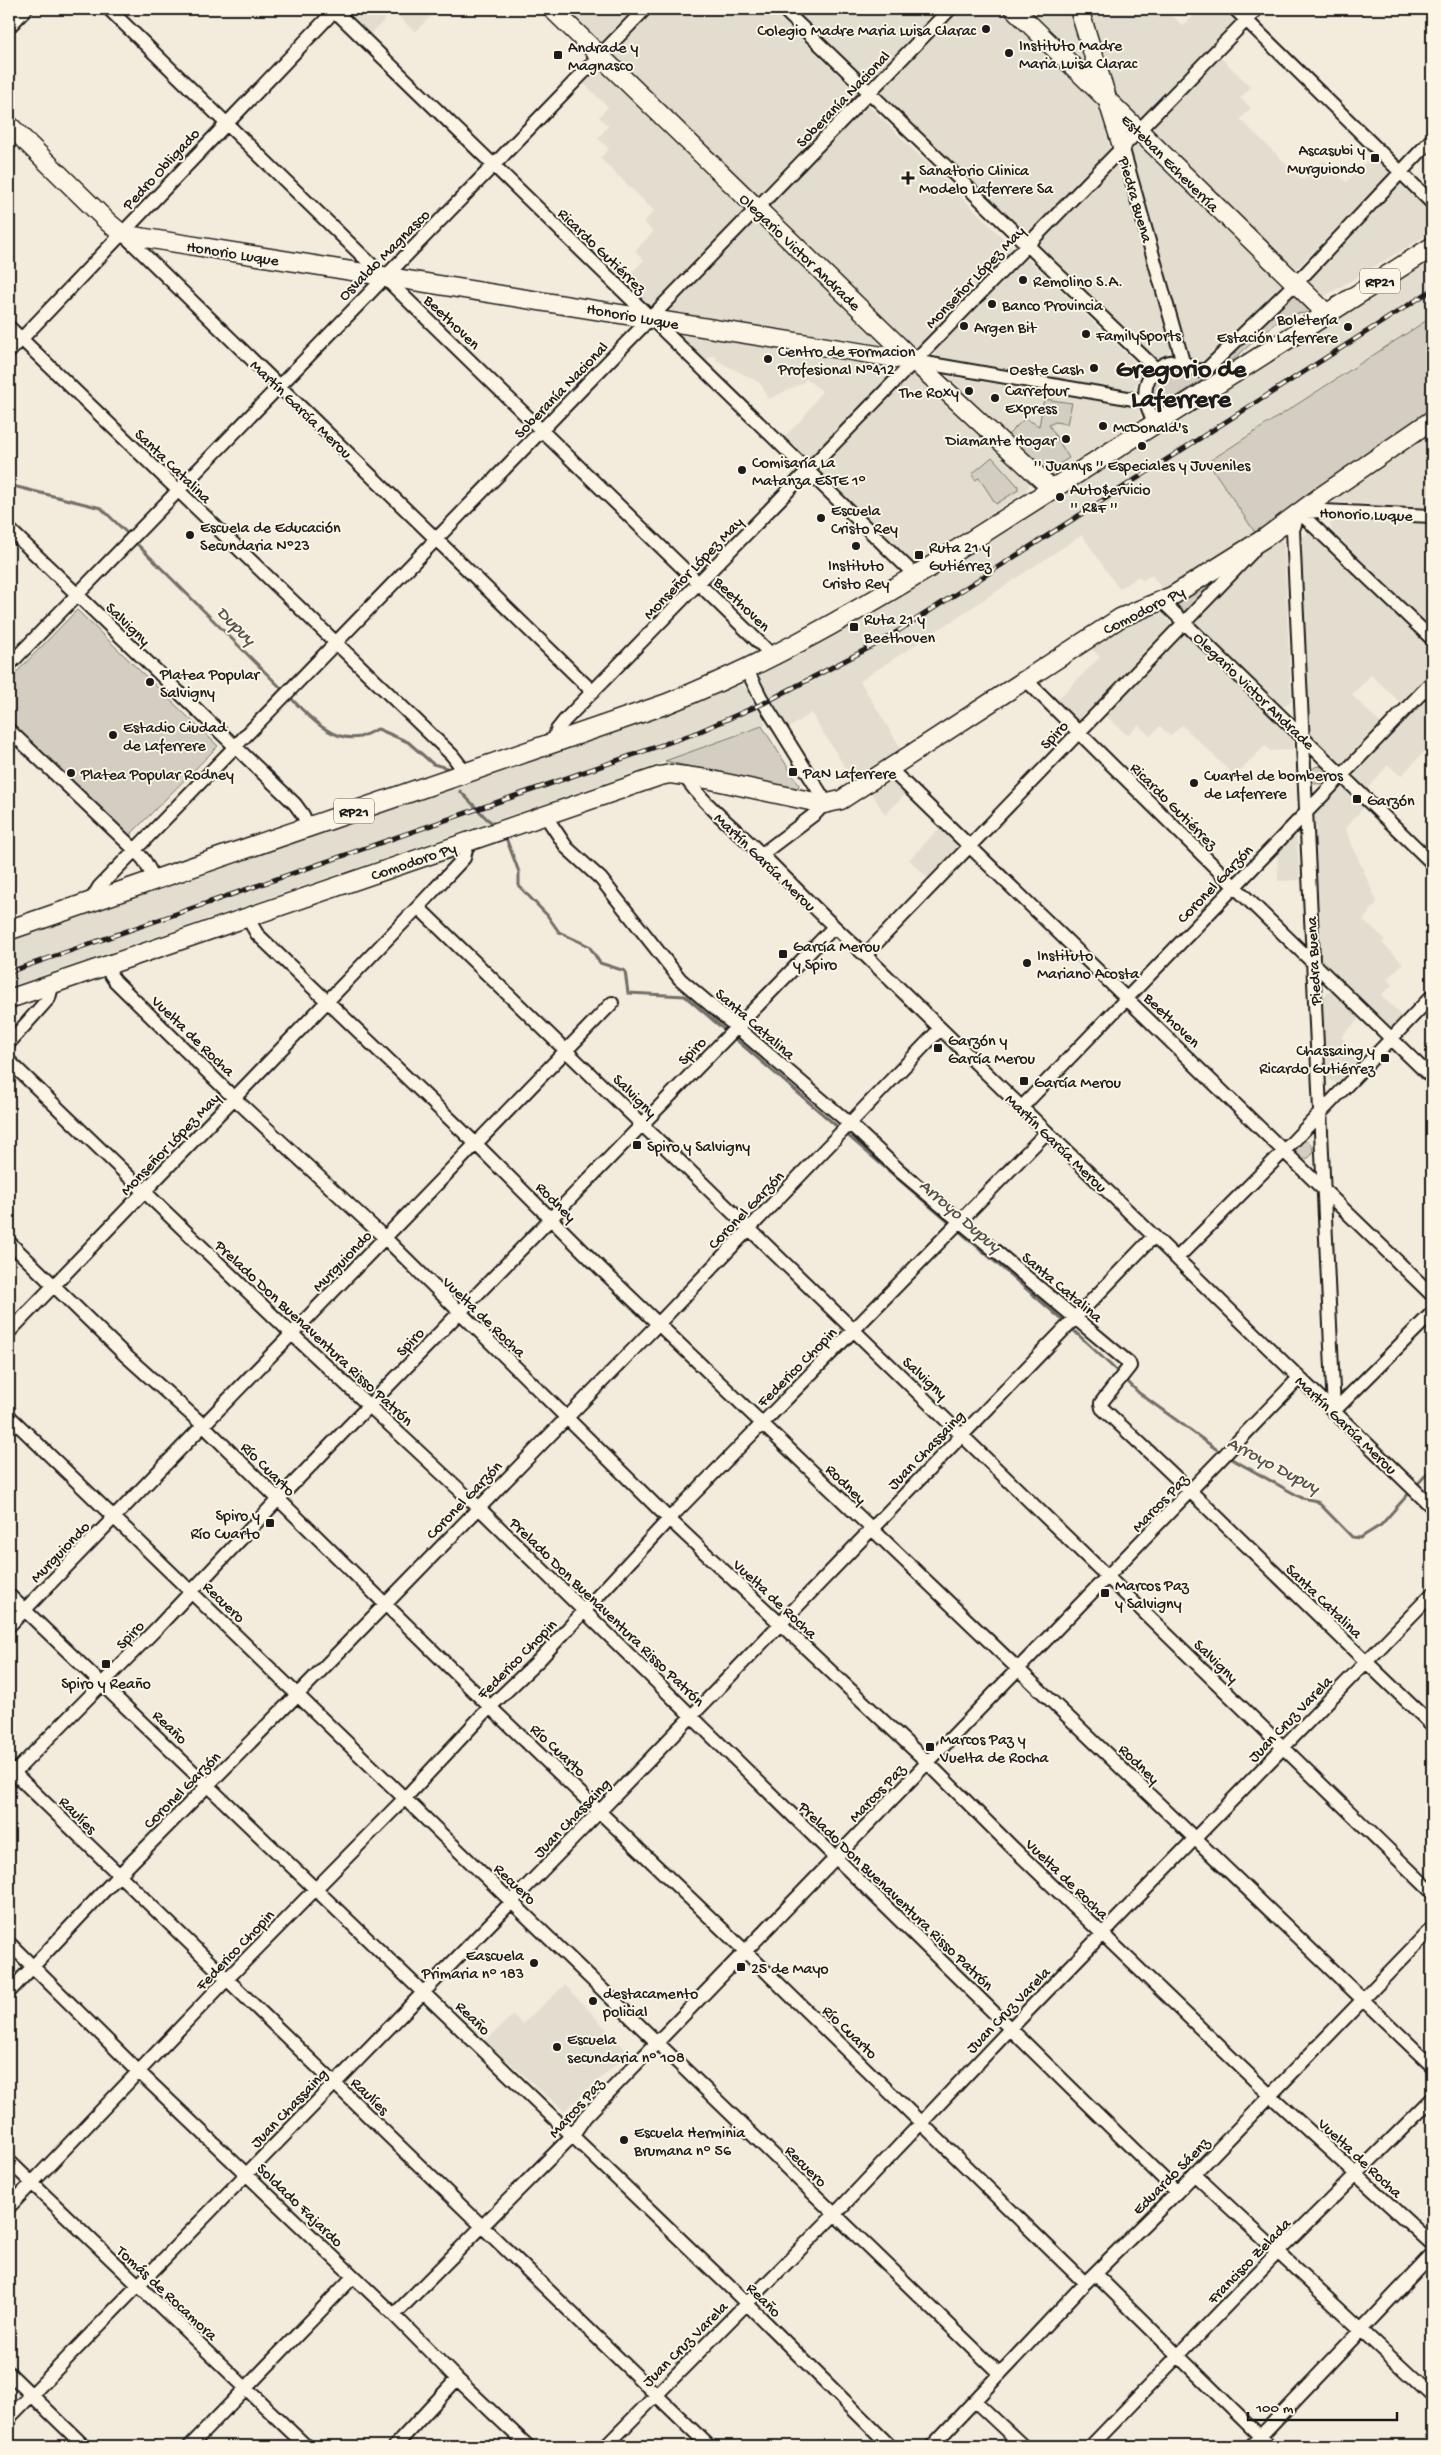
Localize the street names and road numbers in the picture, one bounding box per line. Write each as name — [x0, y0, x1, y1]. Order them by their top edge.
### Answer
street label: Soberanía Nacional — [793, 48, 896, 153]
street label: Esteban Echeverría — [1116, 112, 1222, 218]
street label: Pedro Obligado — [119, 126, 205, 216]
street label: Piedra Buena — [1112, 154, 1155, 246]
street label: Olegario Victor Andrade — [734, 191, 864, 317]
street label: Ricardo Gutiérrez — [552, 205, 649, 300]
street label: Osvaldo Magnasco — [336, 207, 435, 306]
street label: Monseñor López May — [923, 223, 1031, 334]
street label: Honorio Luque — [185, 239, 281, 272]
road number: RP21 — [1360, 268, 1400, 294]
street label: Beethoven — [418, 291, 483, 355]
street label: Honorio Luque — [585, 301, 681, 336]
street label: Soberanía Nacional — [511, 339, 614, 444]
street label: Martín García Merou — [245, 357, 355, 464]
street label: Santa Catalina — [129, 426, 215, 510]
street label: Honorio Luque — [1319, 505, 1414, 528]
street label: Monseñor López May — [641, 514, 749, 625]
street label: Beethoven — [708, 573, 773, 637]
street label: Comodoro Py — [1101, 583, 1189, 641]
street label: Salvigny — [100, 600, 153, 652]
street label: Olegario Victor Andrade — [1188, 630, 1318, 756]
street label: Spiro — [1037, 718, 1074, 755]
street label: Ricardo Gutiérrez — [1125, 760, 1221, 856]
road number: RP21 — [334, 798, 374, 824]
street label: Martín García Merou — [709, 810, 819, 917]
street label: Comodoro Py — [369, 840, 459, 887]
street label: Coronel Garzón — [1174, 842, 1259, 929]
street label: Piedra Buena — [1304, 915, 1327, 1007]
street label: Santa Catalina — [710, 986, 798, 1066]
street label: Beethoven — [1138, 989, 1203, 1053]
street label: Vuelta de Rocha — [145, 992, 238, 1083]
street label: Spiro — [675, 1034, 712, 1071]
street label: Salvigny — [607, 1071, 660, 1124]
street label: Monseñor López May — [118, 1090, 226, 1201]
street label: Martín García Merou — [1000, 1091, 1110, 1198]
street label: Coronel Garzón — [705, 1168, 790, 1255]
street label: Rodney — [530, 1179, 579, 1228]
street label: Murguiondo — [310, 1228, 377, 1297]
street label: Prelado Don Buenaventura Risso Patrón — [209, 1237, 416, 1432]
street label: Santa Catalina — [1017, 1249, 1106, 1329]
street label: Vuelta de Rocha — [436, 1273, 529, 1364]
street label: Federico Chopin — [754, 1324, 843, 1413]
street label: Spiro — [393, 1325, 430, 1362]
street label: Salvigny — [897, 1354, 950, 1405]
street label: Martín García Merou — [1290, 1373, 1400, 1480]
street label: Juan Chassaing — [885, 1408, 970, 1495]
street label: Río Cuarto — [235, 1439, 298, 1502]
street label: Coronel Garzón — [423, 1458, 508, 1545]
street label: Rodney — [820, 1461, 869, 1510]
street label: Marcos Paz — [1129, 1471, 1195, 1538]
street label: Prelado Don Buenaventura Risso Patrón — [503, 1514, 707, 1712]
street label: Murguiondo — [28, 1519, 95, 1588]
street label: Vuelta de Rocha — [727, 1556, 821, 1645]
street label: Santa Catalina — [1280, 1561, 1366, 1645]
street label: Recuero — [197, 1579, 248, 1628]
street label: Federico Chopin — [474, 1616, 563, 1705]
street label: Spiro — [113, 1618, 150, 1655]
street label: Salvigny — [1188, 1637, 1241, 1689]
street label: Juan Cruz Varela — [1245, 1672, 1338, 1768]
street label: Reaño — [147, 1707, 190, 1750]
street label: Río Cuarto — [525, 1721, 589, 1782]
street label: Rodney — [1113, 1741, 1162, 1790]
street label: Coronel Garzón — [141, 1749, 226, 1834]
street label: Marcos Paz — [846, 1761, 912, 1828]
street label: Juan Chassaing — [531, 1776, 616, 1863]
street label: Raulíes — [54, 1794, 100, 1840]
street label: Prelado Don Buenaventura Risso Patrón — [792, 1798, 996, 1996]
street label: Vuelta de Rocha — [1019, 1835, 1112, 1926]
street label: Recuero — [488, 1861, 539, 1910]
street label: Federico Chopin — [192, 1907, 280, 1997]
street label: Juan Cruz Varela — [963, 1963, 1056, 2059]
street label: Reaño — [450, 1998, 493, 2041]
street label: Río Cuarto — [817, 2003, 880, 2064]
street label: Juan Chassaing — [248, 2066, 333, 2153]
street label: Raulíes — [345, 2075, 392, 2121]
street label: Marcos Paz — [546, 2075, 610, 2143]
street label: Vuelta de Rocha — [1312, 2115, 1406, 2204]
street label: Eduardo Sáenz — [1130, 2134, 1216, 2220]
street label: Recuero — [779, 2142, 830, 2193]
street label: Soldado Fajardo — [251, 2160, 346, 2253]
street label: Francisco Zelada — [1204, 2215, 1297, 2310]
street label: Tomás de Rocamora — [110, 2242, 221, 2347]
street label: Reaño — [741, 2280, 784, 2323]
street label: Juan Cruz Varela — [640, 2298, 734, 2392]

